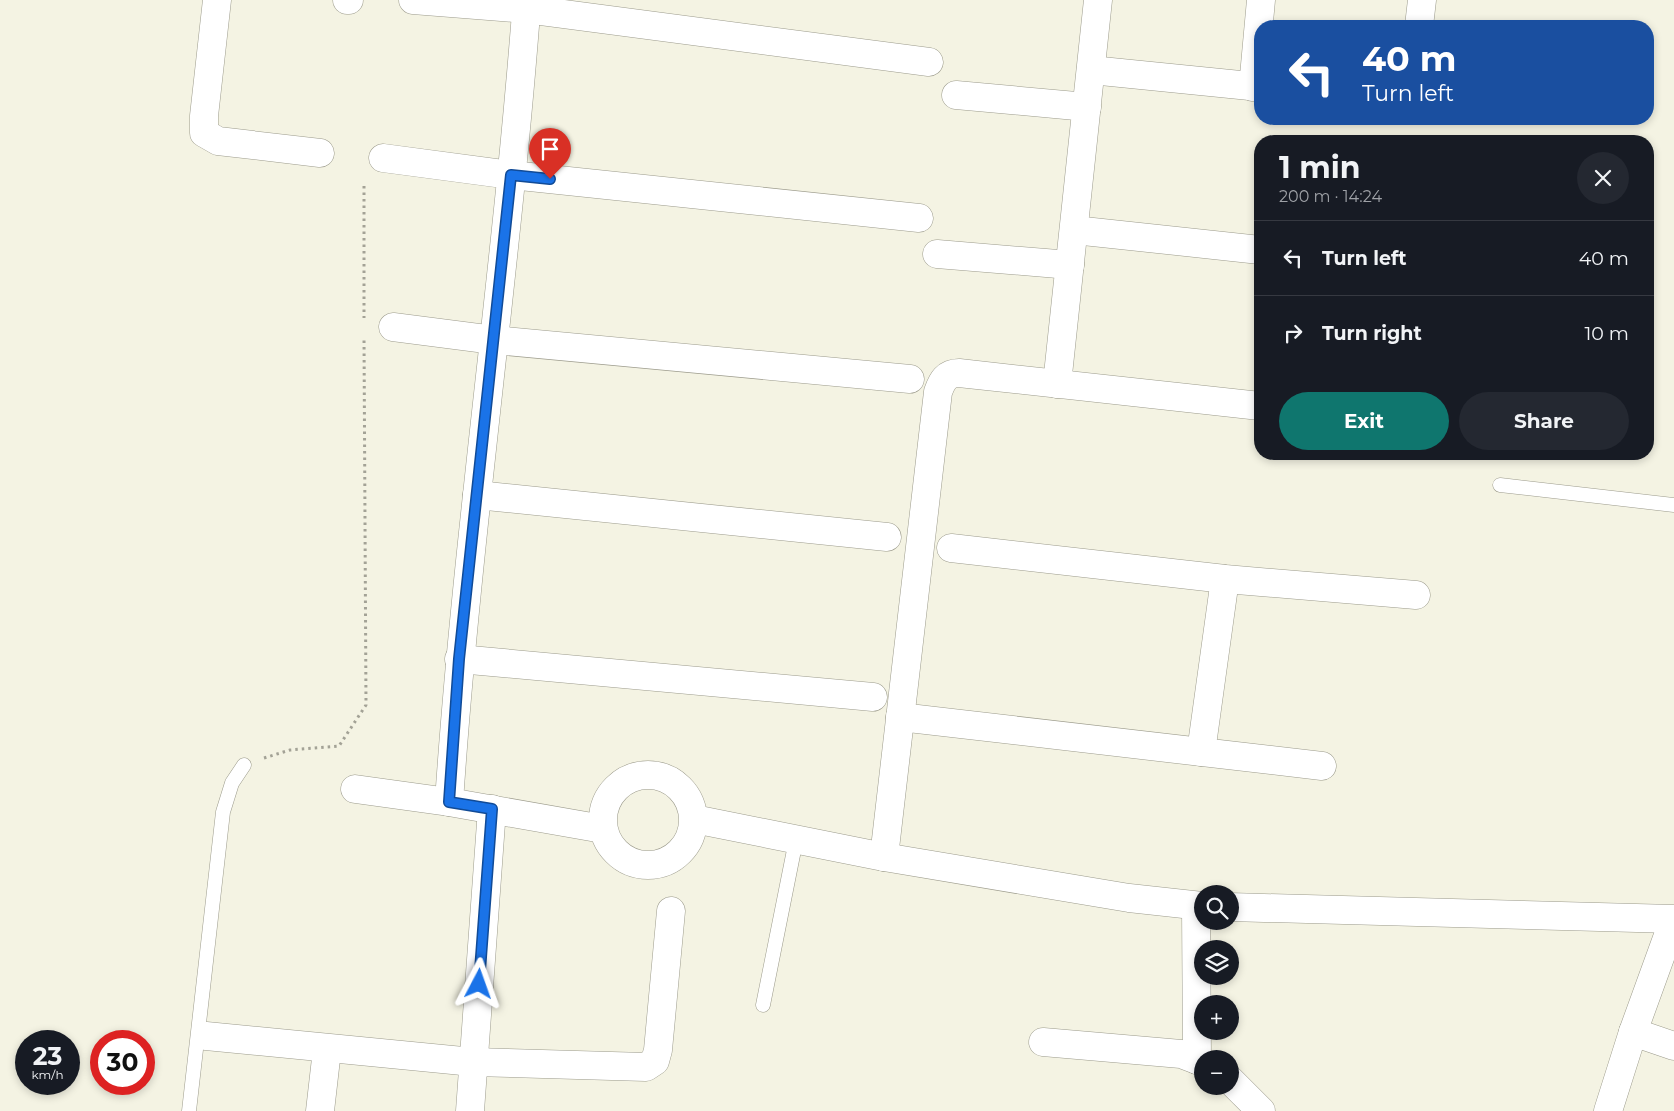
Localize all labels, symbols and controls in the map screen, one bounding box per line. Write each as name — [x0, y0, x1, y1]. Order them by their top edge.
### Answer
text: 40 m — [1362, 37, 1457, 80]
icon: left — [1279, 40, 1344, 105]
text: Turn left — [1362, 80, 1454, 107]
pin — [529, 128, 571, 179]
icon: arrive — [536, 135, 564, 163]
text: 1 min — [1279, 149, 1360, 186]
button: close — [1577, 152, 1629, 204]
text: 200 m · 14:24 — [1279, 187, 1382, 206]
icon: left — [1279, 244, 1307, 272]
text: Turn left — [1322, 247, 1407, 270]
text: 40 m — [1579, 247, 1629, 270]
icon: right — [1279, 319, 1307, 347]
text: Turn right — [1322, 322, 1422, 345]
text: 10 m — [1584, 322, 1629, 345]
button: Exit — [1279, 392, 1449, 450]
button: Share — [1459, 392, 1629, 450]
map controls — [1194, 885, 1239, 1095]
button: search — [1194, 885, 1239, 930]
button: layers — [1194, 940, 1239, 985]
position arrow — [452, 957, 504, 1009]
button: + — [1194, 995, 1239, 1040]
speed limit sign: 30 — [90, 1030, 155, 1095]
text: 23 — [33, 1041, 62, 1071]
button: − — [1194, 1050, 1239, 1095]
text: km/h — [31, 1067, 64, 1082]

